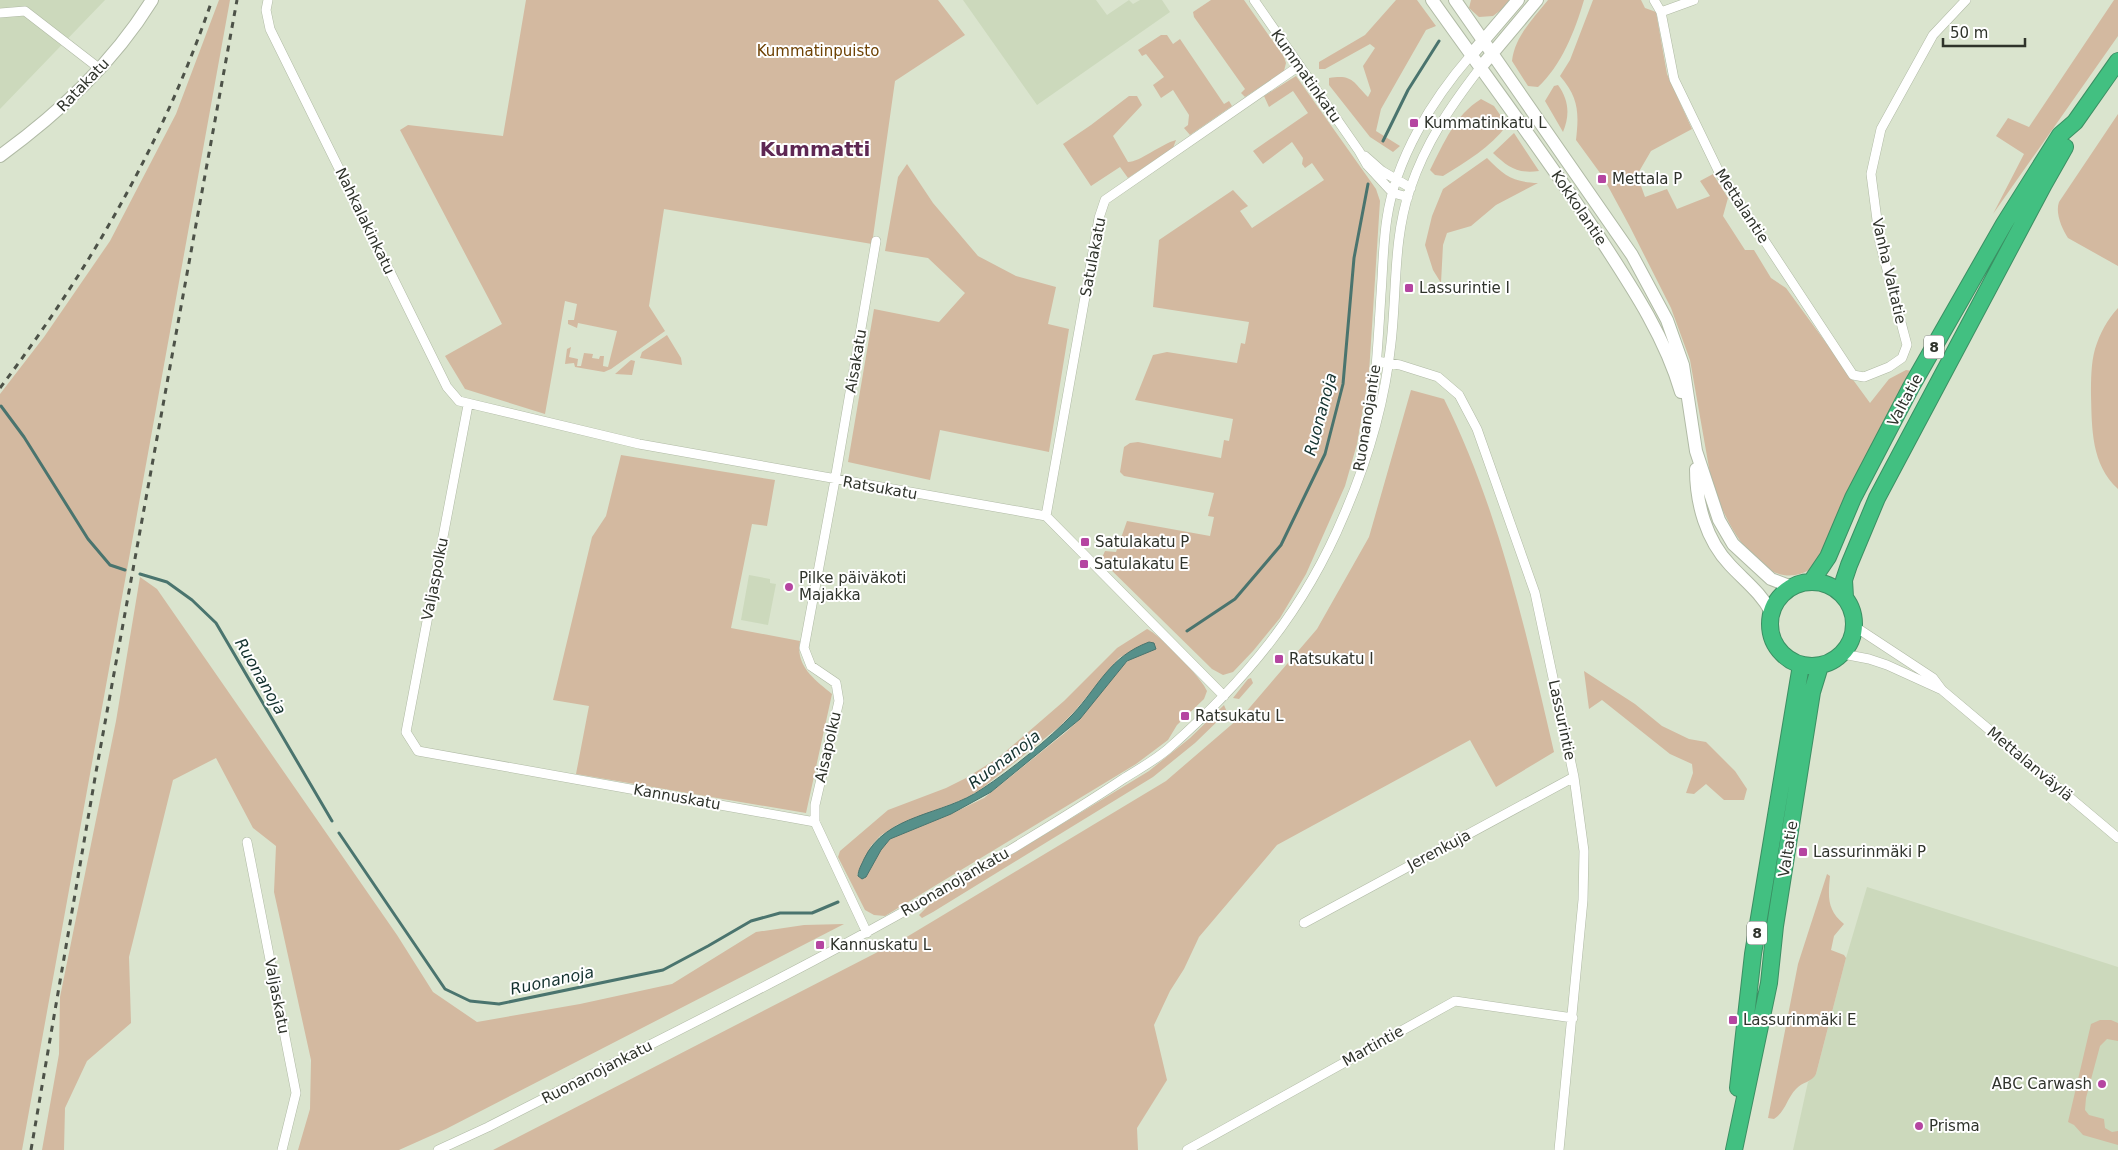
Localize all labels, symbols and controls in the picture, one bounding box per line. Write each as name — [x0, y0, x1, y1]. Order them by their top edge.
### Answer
scale bar — [1943, 15, 2026, 47]
text: 50 m — [1950, 24, 1988, 42]
street label: Kummatinkatu — [1267, 26, 1345, 126]
park label: Kummatinpuisto — [757, 42, 879, 60]
street label: Ratakatu — [53, 55, 113, 115]
place label: Kummatinkatu L — [1424, 114, 1547, 132]
marker: Kummatinkatu L — [1408, 117, 1420, 129]
district label: Kummatti — [760, 137, 870, 161]
street label: Nahkalakinkatu — [331, 165, 399, 277]
street label: Mettalantie — [1711, 165, 1773, 247]
street label: Kokkolantie — [1547, 167, 1611, 249]
place label: Mettala P — [1612, 170, 1682, 188]
marker: Mettala P — [1596, 173, 1608, 185]
street label: Satulakatu — [1076, 216, 1110, 298]
street label: Vanha Valtatie — [1868, 216, 1910, 326]
place label: Lassurintie I — [1419, 279, 1510, 297]
marker: Lassurintie I — [1403, 282, 1415, 294]
street label: Aisakatu — [842, 328, 870, 394]
road number: 8 — [1924, 336, 1944, 358]
street label: Ruonanojantie — [1350, 363, 1384, 473]
water label: Ruonanoja — [1300, 371, 1341, 458]
street label: Valtatie — [1884, 371, 1926, 429]
street label: Ratsukatu — [841, 473, 919, 503]
place label: Satulakatu P — [1095, 533, 1189, 551]
street label: Valjaspolku — [418, 536, 452, 622]
marker: Satulakatu P — [1079, 536, 1091, 548]
place label: Satulakatu E — [1094, 555, 1189, 573]
marker: Satulakatu E — [1078, 558, 1090, 570]
place label: Pilke päiväkoti Majakka — [799, 569, 907, 604]
marker: Pilke päiväkoti Majakka — [783, 581, 795, 593]
water label: Ruonanoja — [231, 635, 290, 718]
place label: Ratsukatu I — [1289, 650, 1374, 668]
marker: Ratsukatu I — [1273, 653, 1285, 665]
street label: Lassurintie — [1545, 678, 1579, 762]
place label: Ratsukatu L — [1195, 707, 1284, 725]
street label: Aisapolku — [811, 710, 845, 784]
marker: Ratsukatu L — [1179, 710, 1191, 722]
street label: Mettalanväylä — [1984, 723, 2076, 805]
water label: Ruonanoja — [965, 726, 1044, 793]
street label: Kannuskatu — [632, 780, 722, 814]
street label: Valtatie — [1775, 820, 1801, 878]
street label: Jerenkuja — [1403, 826, 1474, 875]
place label: Lassurinmäki P — [1813, 843, 1926, 861]
street label: Ruonanojankatu — [898, 844, 1012, 920]
marker: Lassurinmäki P — [1797, 846, 1809, 858]
road number: 8 — [1747, 921, 1767, 944]
place label: Kannuskatu L — [830, 936, 932, 954]
marker: Kannuskatu L — [814, 939, 826, 951]
street label: Valjaskatu — [261, 957, 293, 1035]
water label: Ruonanoja — [508, 962, 596, 999]
place label: Lassurinmäki E — [1743, 1011, 1856, 1029]
marker: Lassurinmäki E — [1727, 1014, 1739, 1026]
street label: Martintie — [1339, 1022, 1407, 1070]
street label: Ruonanojankatu — [539, 1036, 655, 1108]
place label: ABC Carwash — [1992, 1075, 2092, 1093]
marker: ABC Carwash — [2096, 1078, 2108, 1090]
place label: Prisma — [1929, 1117, 1980, 1135]
marker: Prisma — [1913, 1120, 1925, 1132]

